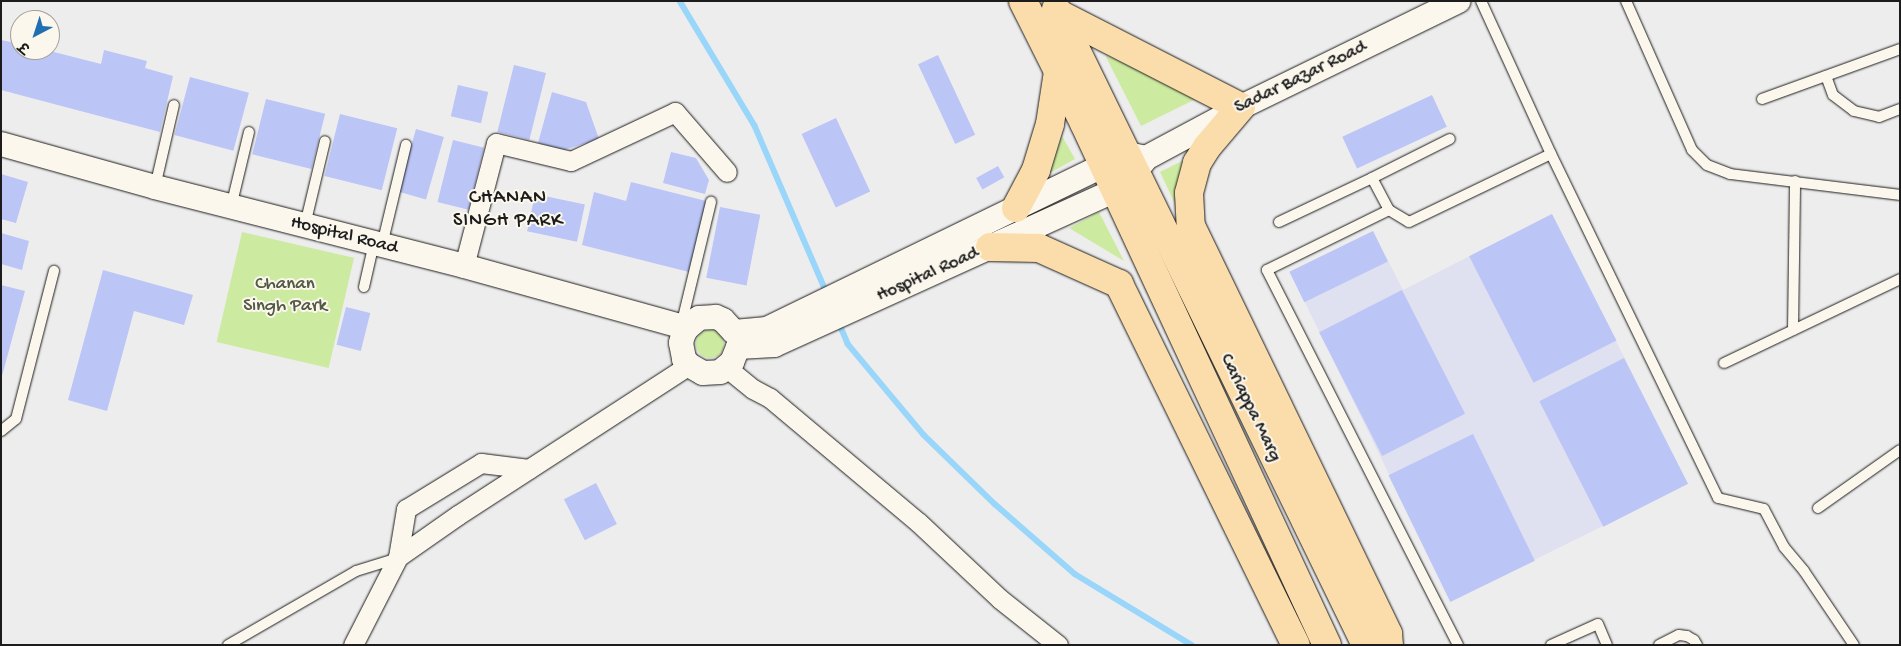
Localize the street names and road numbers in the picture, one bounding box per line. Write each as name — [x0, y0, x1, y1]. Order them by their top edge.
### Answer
street label: Sadar Bazar Road — [1231, 36, 1371, 120]
street label: Hospital Road — [288, 212, 400, 260]
street label: Hospital Road — [873, 242, 983, 308]
street label: Cariappa Marg — [1214, 350, 1286, 466]

